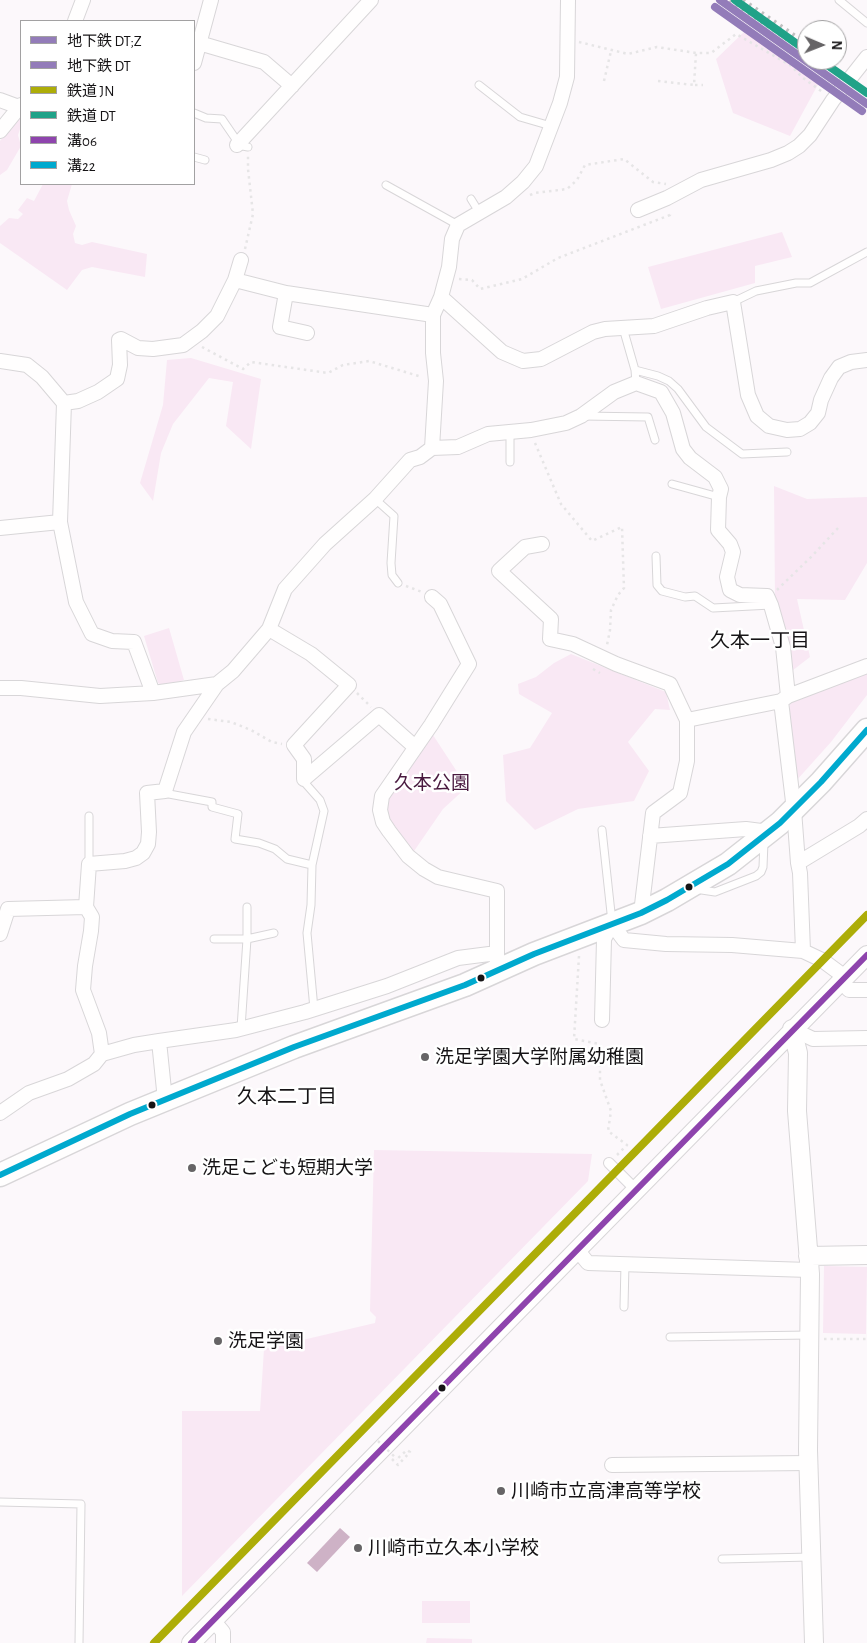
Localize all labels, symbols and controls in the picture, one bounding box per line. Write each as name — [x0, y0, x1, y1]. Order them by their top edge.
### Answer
legend — [20, 20, 195, 185]
north arrow — [797, 20, 847, 70]
text: 地下鉄 DT;Z — [67, 34, 142, 49]
text: N — [829, 40, 843, 50]
text: 地下鉄 DT — [67, 59, 131, 74]
text: 鉄道 JN — [67, 84, 114, 99]
text: 鉄道 DT — [67, 109, 116, 124]
text: 溝06 — [67, 134, 97, 149]
text: 溝22 — [67, 159, 96, 174]
district label: 久本一丁目 — [710, 629, 810, 653]
park label: 久本公園 — [394, 772, 470, 794]
unlabelled marker — [684, 882, 694, 892]
unlabelled marker — [476, 973, 486, 983]
place label: 洗足学園大学附属幼稚園 — [435, 1046, 644, 1068]
marker: 洗足学園大学附属幼稚園 — [419, 1051, 431, 1063]
district label: 久本二丁目 — [237, 1085, 337, 1109]
unlabelled marker — [147, 1100, 157, 1110]
place label: 洗足こども短期大学 — [202, 1157, 373, 1179]
marker: 洗足こども短期大学 — [186, 1162, 198, 1174]
place label: 洗足学園 — [228, 1330, 304, 1352]
marker: 洗足学園 — [212, 1335, 224, 1347]
unlabelled marker — [437, 1383, 447, 1393]
place label: 川崎市立高津高等学校 — [511, 1480, 701, 1502]
marker: 川崎市立高津高等学校 — [495, 1485, 507, 1497]
place label: 川崎市立久本小学校 — [368, 1537, 539, 1559]
marker: 川崎市立久本小学校 — [352, 1542, 364, 1554]

